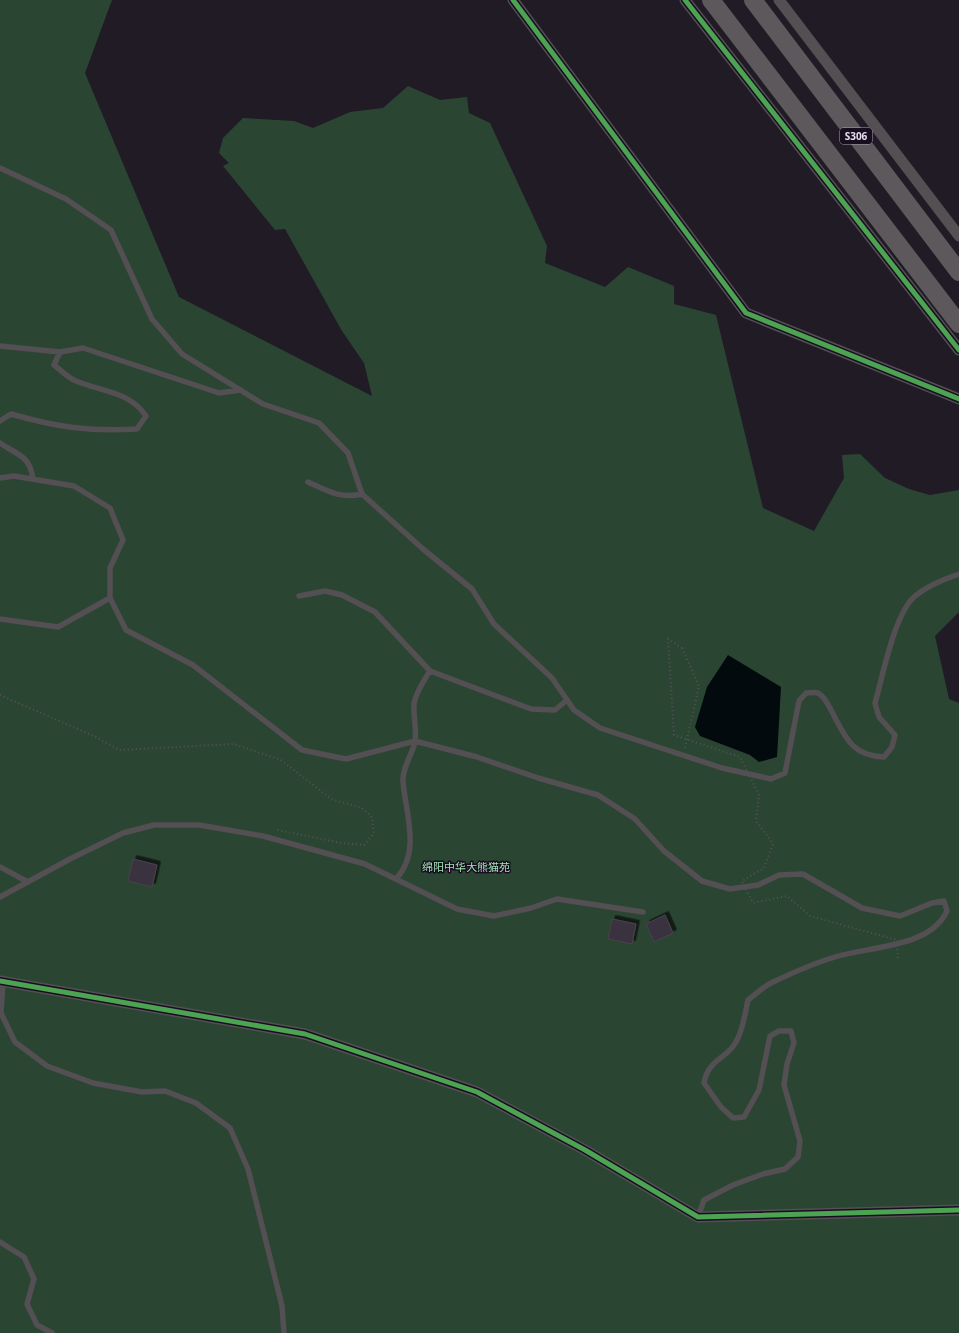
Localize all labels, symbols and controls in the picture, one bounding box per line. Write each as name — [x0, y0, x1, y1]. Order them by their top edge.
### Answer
road number: S306 — [840, 128, 872, 144]
park label: 绵阳中华大熊猫苑 — [422, 859, 510, 874]

